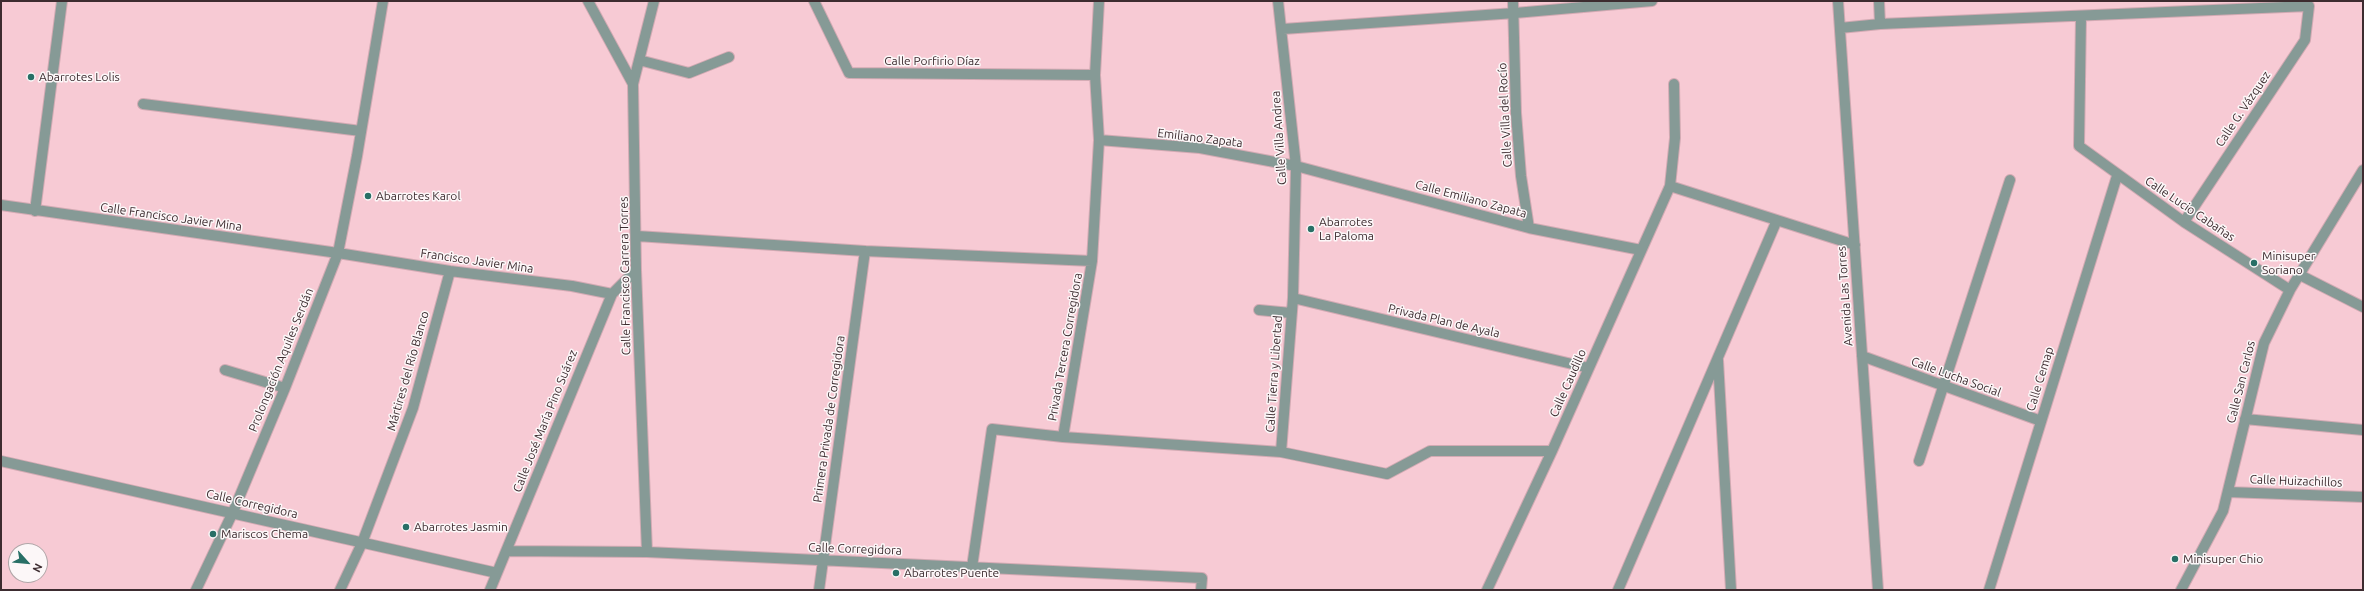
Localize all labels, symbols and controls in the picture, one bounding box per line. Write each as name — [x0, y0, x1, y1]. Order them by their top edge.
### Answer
street label: Calle Porfirio Díaz — [884, 54, 980, 68]
street label: Calle Villa del Rocío — [1495, 62, 1515, 168]
street label: Calle G. Vázquez — [2212, 68, 2274, 150]
place label: Abarrotes Lolis — [39, 70, 120, 84]
marker: Abarrotes Lolis — [26, 72, 36, 82]
street label: Calle Villa Andrea — [1269, 90, 1289, 186]
street label: Emiliano Zapata — [1157, 126, 1243, 150]
street label: Calle Lucio Cabañas — [2142, 174, 2238, 244]
street label: Calle Emiliano Zapata — [1414, 177, 1528, 221]
place label: Abarrotes Karol — [376, 189, 461, 203]
marker: Abarrotes Karol — [363, 191, 373, 201]
street label: Calle Francisco Carrera Torres — [616, 197, 634, 355]
street label: Calle Francisco Javier Mina — [99, 200, 243, 234]
place label: Abarrotes La Paloma — [1319, 215, 1374, 243]
marker: Abarrotes La Paloma — [1306, 224, 1316, 234]
street label: Francisco Javier Mina — [420, 246, 534, 276]
street label: Avenida Las Torres — [1834, 246, 1856, 346]
place label: Minisuper Soriano — [2262, 249, 2315, 277]
marker: Minisuper Soriano — [2249, 258, 2259, 268]
street label: Privada Tercera Corregidora — [1045, 272, 1085, 422]
street label: Prolongación Aquiles Serdán — [246, 286, 316, 434]
street label: Privada Plan de Ayala — [1387, 301, 1501, 341]
street label: Mártires del Río Blanco — [384, 309, 432, 433]
street label: Calle Tierra y Libertad — [1263, 315, 1285, 433]
street label: Primera Privada de Corregidora — [810, 334, 848, 504]
street label: Calle San Carlos — [2224, 339, 2258, 425]
street label: Calle Cemap — [2023, 345, 2057, 413]
street label: Calle Caudillo — [1547, 347, 1589, 419]
street label: Calle José María Pino Suárez — [510, 348, 580, 494]
street label: Calle Lucha Social — [1909, 354, 2003, 400]
street label: Calle Huizachillos — [2249, 472, 2343, 490]
street label: Calle Corregidora — [205, 486, 299, 522]
place label: Abarrotes Jasmin — [414, 520, 508, 534]
marker: Abarrotes Jasmin — [401, 522, 411, 532]
place label: Mariscos Chema — [221, 527, 308, 541]
marker: Mariscos Chema — [208, 529, 218, 539]
street label: Calle Corregidora — [808, 540, 902, 558]
north arrow — [8, 543, 48, 583]
place label: Minisuper Chio — [2183, 552, 2263, 566]
marker: Minisuper Chio — [2170, 554, 2180, 564]
text: N — [31, 562, 45, 574]
place label: Abarrotes Puente — [904, 566, 999, 580]
marker: Abarrotes Puente — [891, 568, 901, 578]

